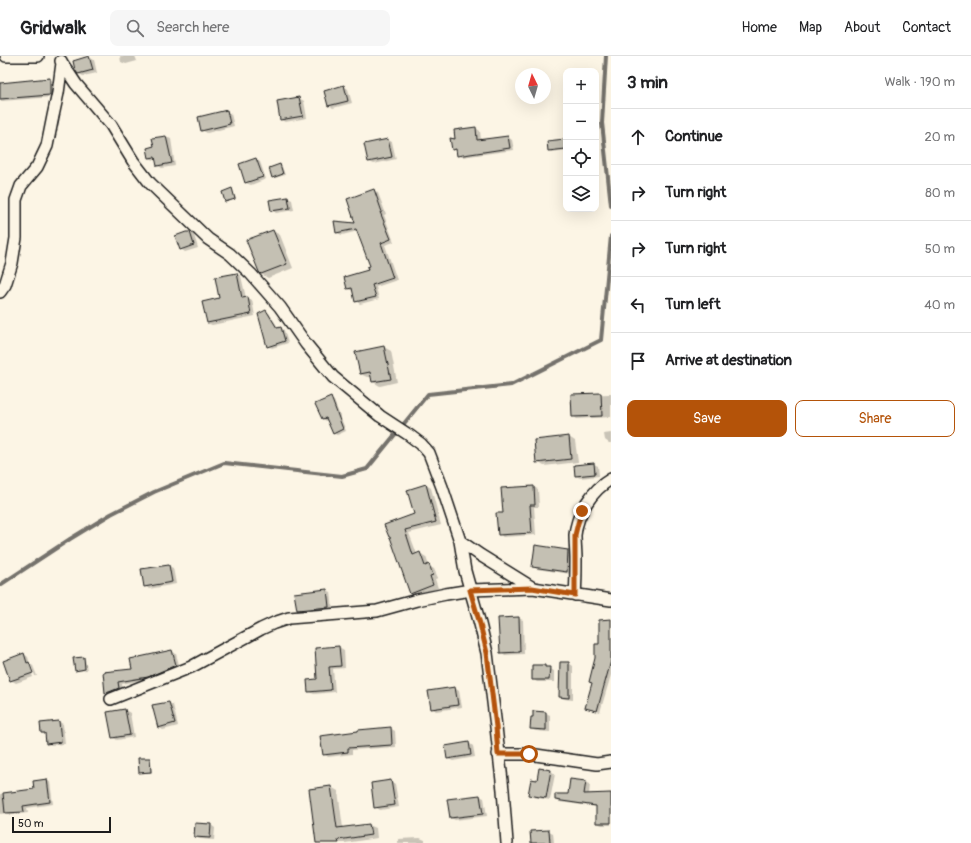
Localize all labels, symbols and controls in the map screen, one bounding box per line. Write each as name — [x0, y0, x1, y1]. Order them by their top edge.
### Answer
search box — [110, 10, 390, 46]
text: Gridwalk — [20, 16, 86, 40]
icon: search — [124, 17, 146, 39]
text: Search here — [156, 18, 229, 37]
text: Home — [742, 19, 777, 36]
text: Map — [799, 19, 822, 36]
text: About — [844, 19, 880, 36]
text: Contact — [902, 19, 951, 36]
north arrow — [515, 68, 551, 104]
map controls — [563, 68, 599, 212]
button: + — [563, 68, 599, 104]
text: 3 min — [627, 72, 668, 93]
text: Walk · 190 m — [884, 74, 955, 90]
button: − — [563, 104, 599, 140]
icon: ahead — [627, 126, 649, 148]
text: Continue — [665, 127, 723, 146]
text: 20 m — [924, 129, 955, 145]
button: locate — [563, 140, 599, 176]
button: layers — [563, 176, 599, 212]
icon: right — [627, 182, 649, 204]
text: Turn right — [665, 183, 726, 202]
text: 80 m — [925, 185, 955, 201]
icon: right — [627, 238, 649, 260]
text: Turn right — [665, 239, 726, 258]
text: 50 m — [925, 241, 955, 257]
icon: left — [627, 294, 649, 316]
text: Turn left — [665, 295, 721, 314]
text: 40 m — [924, 297, 955, 313]
icon: arrive — [627, 350, 649, 372]
text: Arrive at destination — [665, 351, 792, 370]
button: Save — [627, 400, 787, 437]
button: Share — [795, 400, 955, 437]
route end — [573, 502, 591, 520]
route start — [520, 745, 538, 763]
scale bar — [12, 815, 111, 834]
text: 50 m — [18, 817, 44, 830]

